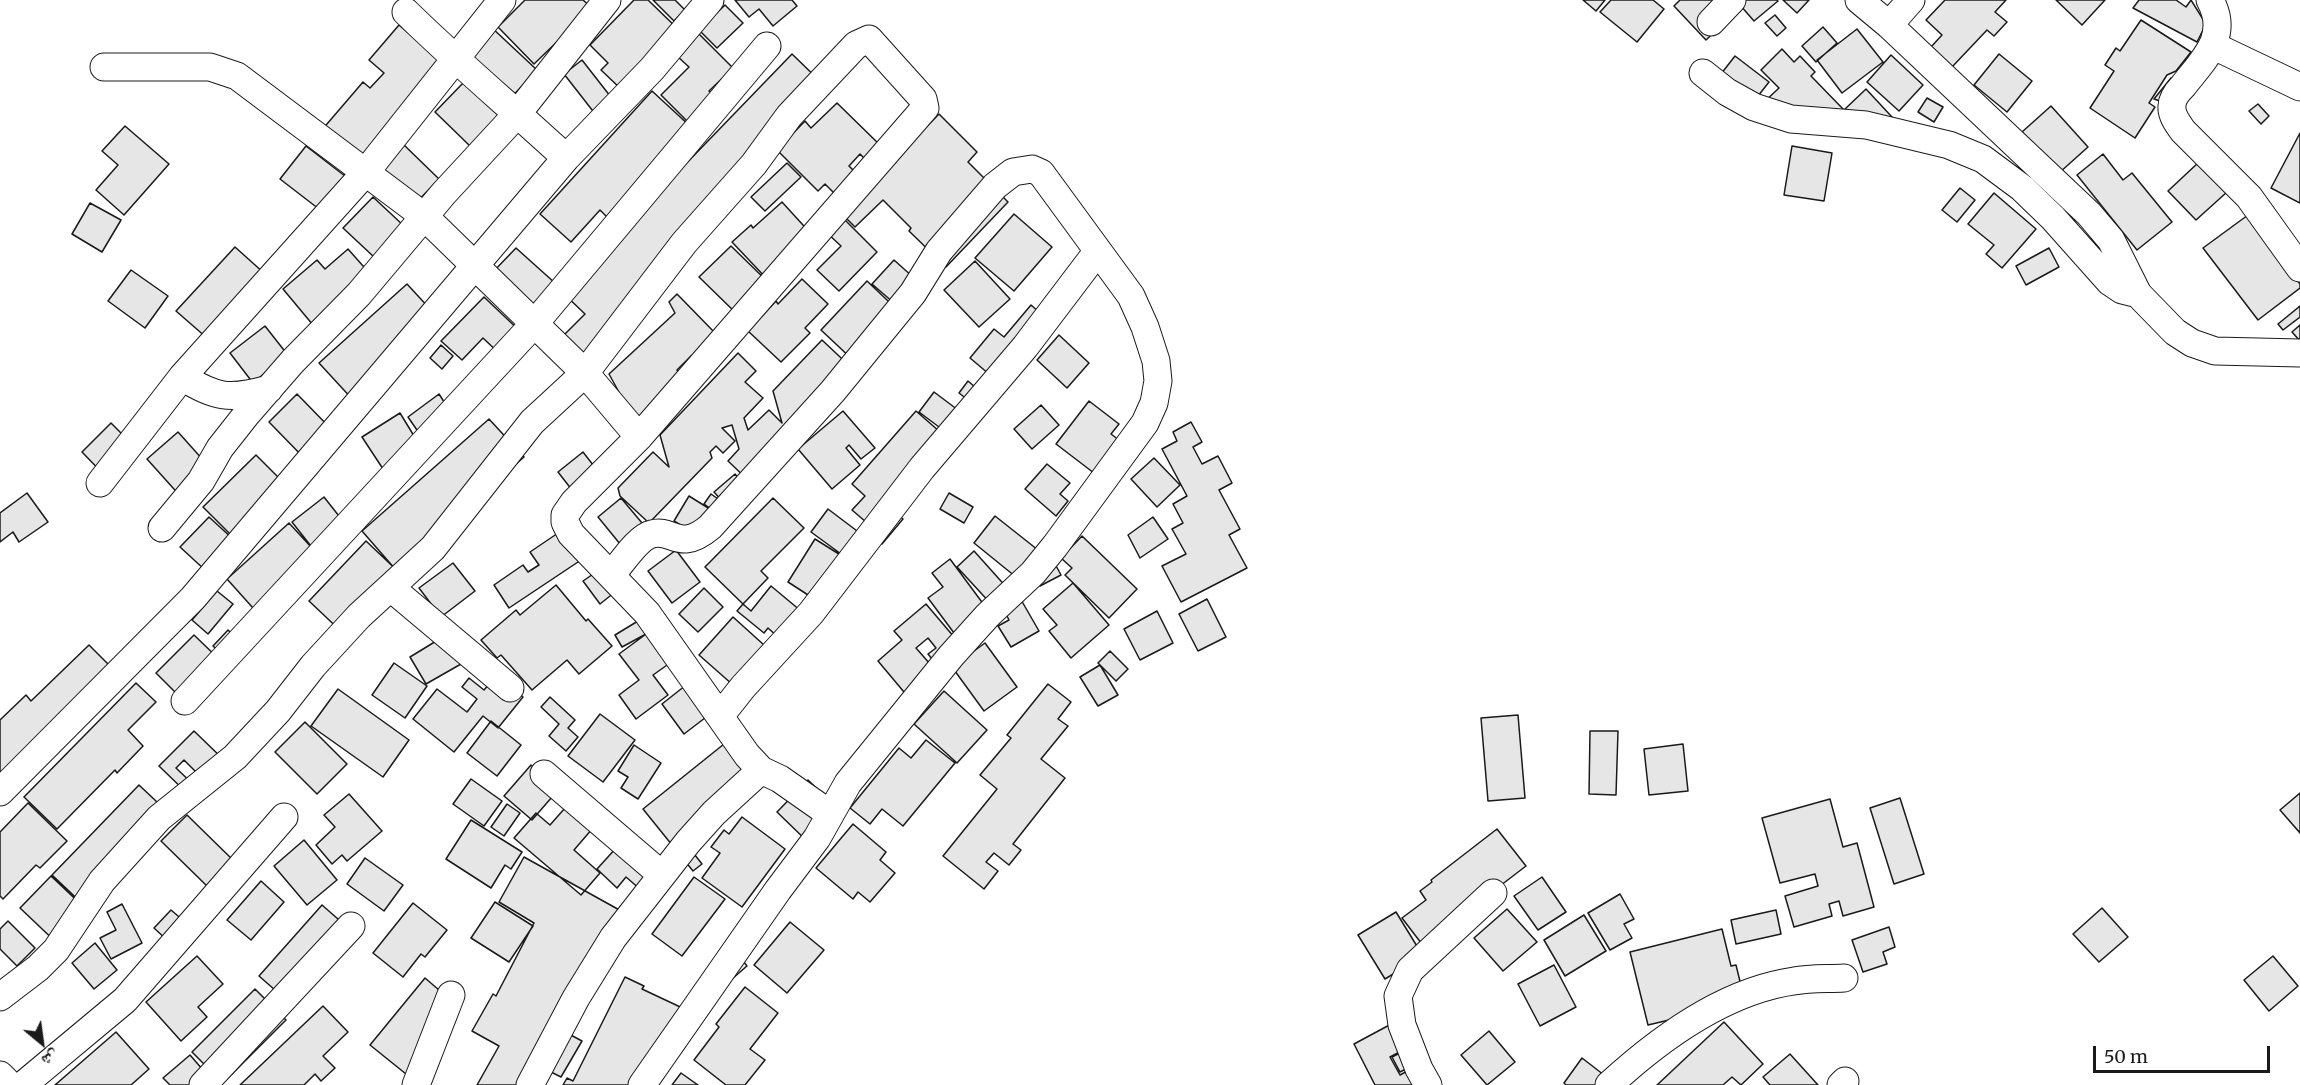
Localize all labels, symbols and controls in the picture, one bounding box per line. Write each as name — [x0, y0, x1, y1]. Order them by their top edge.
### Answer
north arrow — [12, 1013, 72, 1073]
scale bar — [2096, 1034, 2273, 1072]
text: 50 m — [2104, 1045, 2148, 1068]
text: ش — [38, 1046, 63, 1072]

